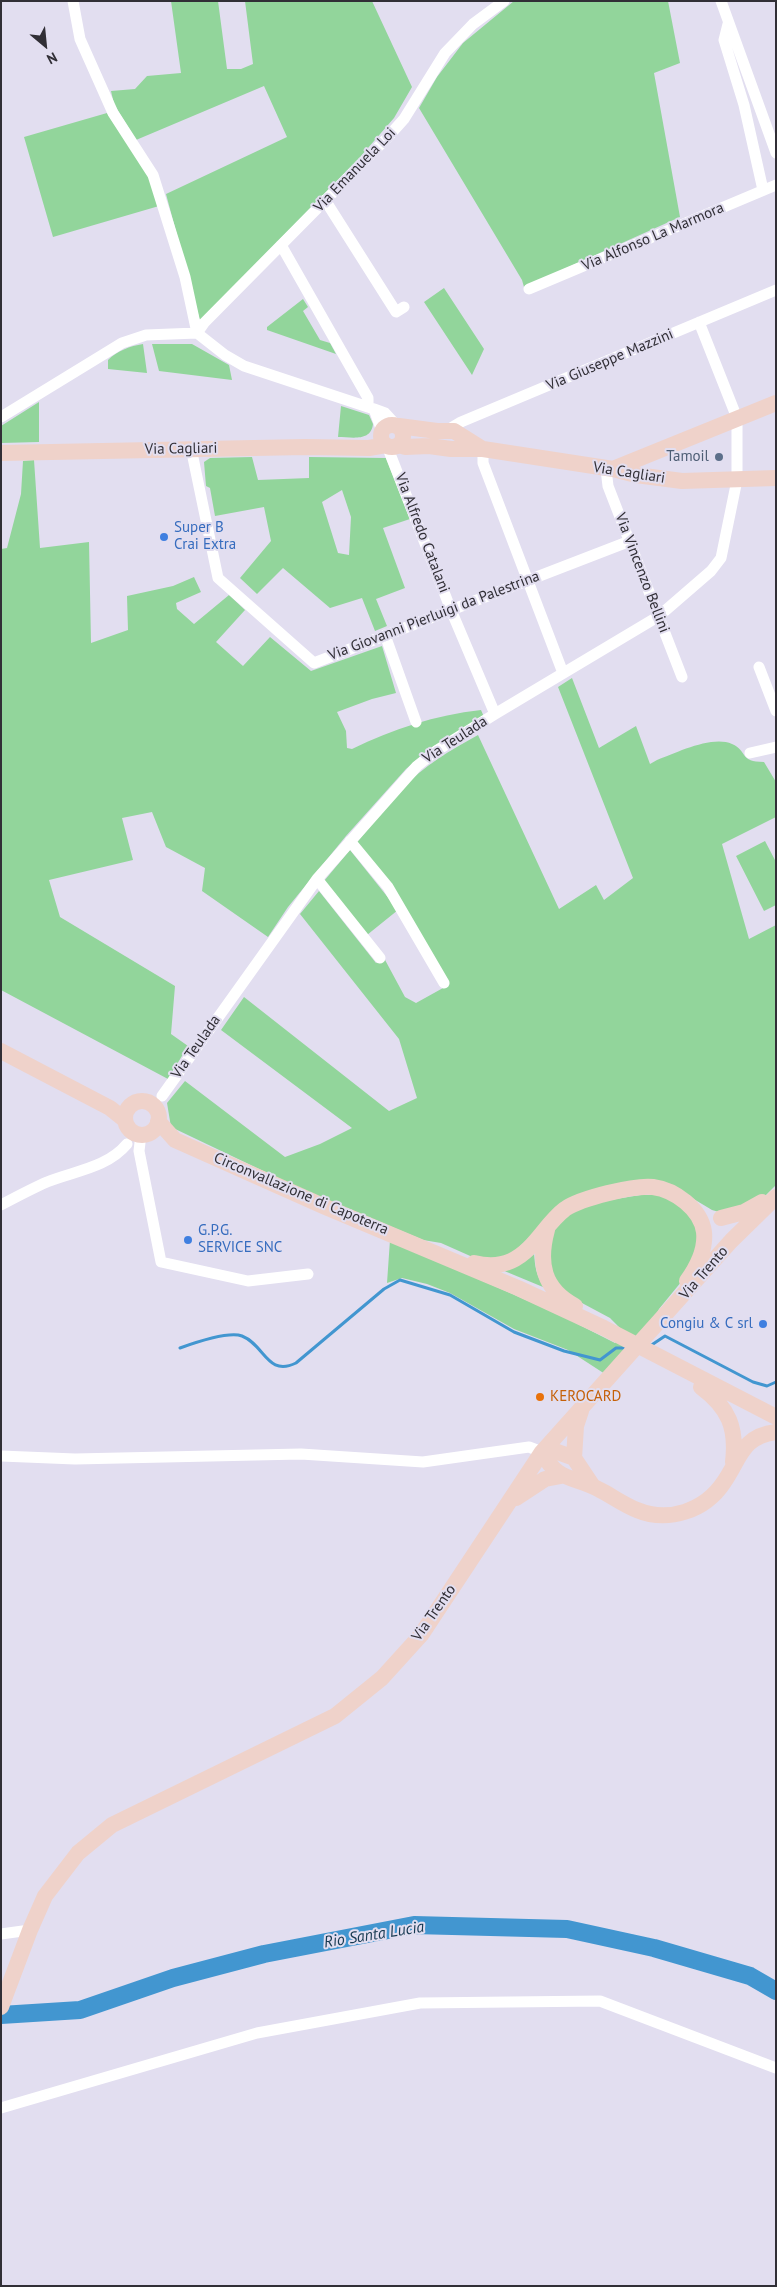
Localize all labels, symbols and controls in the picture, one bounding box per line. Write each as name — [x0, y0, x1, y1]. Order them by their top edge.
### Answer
north arrow — [20, 20, 70, 70]
text: N — [44, 48, 60, 68]
street label: Via Emanuela Loi — [310, 124, 400, 216]
street label: Via Alfonso La Marmora — [579, 199, 727, 275]
street label: Via Giuseppe Mazzini — [544, 325, 676, 395]
street label: Via Cagliari — [144, 439, 218, 459]
place label: Tamoil — [666, 448, 709, 466]
marker: Tamoil — [713, 451, 725, 463]
street label: Via Cagliari — [592, 458, 666, 488]
street label: Via Alfredo Catalani — [391, 470, 453, 596]
street label: Via Vincenzo Bellini — [611, 511, 673, 635]
place label: Super B Crai Extra — [174, 519, 236, 554]
marker: Super B Crai Extra — [158, 531, 170, 543]
street label: Via Giovanni Pierluigi da Palestrina — [326, 567, 542, 665]
street label: Via Teulada — [419, 712, 491, 768]
street label: Via Teulada — [168, 1012, 224, 1082]
street label: Circonvallazione di Capoterra — [211, 1149, 391, 1239]
place label: G.P.G. SERVICE SNC — [198, 1222, 282, 1257]
marker: G.P.G. SERVICE SNC — [182, 1234, 194, 1246]
street label: Via Trento — [676, 1243, 732, 1303]
place label: Congiu & C srl — [660, 1315, 753, 1333]
marker: Congiu & C srl — [757, 1318, 769, 1330]
place label: KEROCARD — [550, 1388, 621, 1406]
marker: KEROCARD — [534, 1391, 546, 1403]
street label: Via Trento — [408, 1581, 460, 1645]
water label: Rio Santa Lucia — [323, 1918, 425, 1952]

